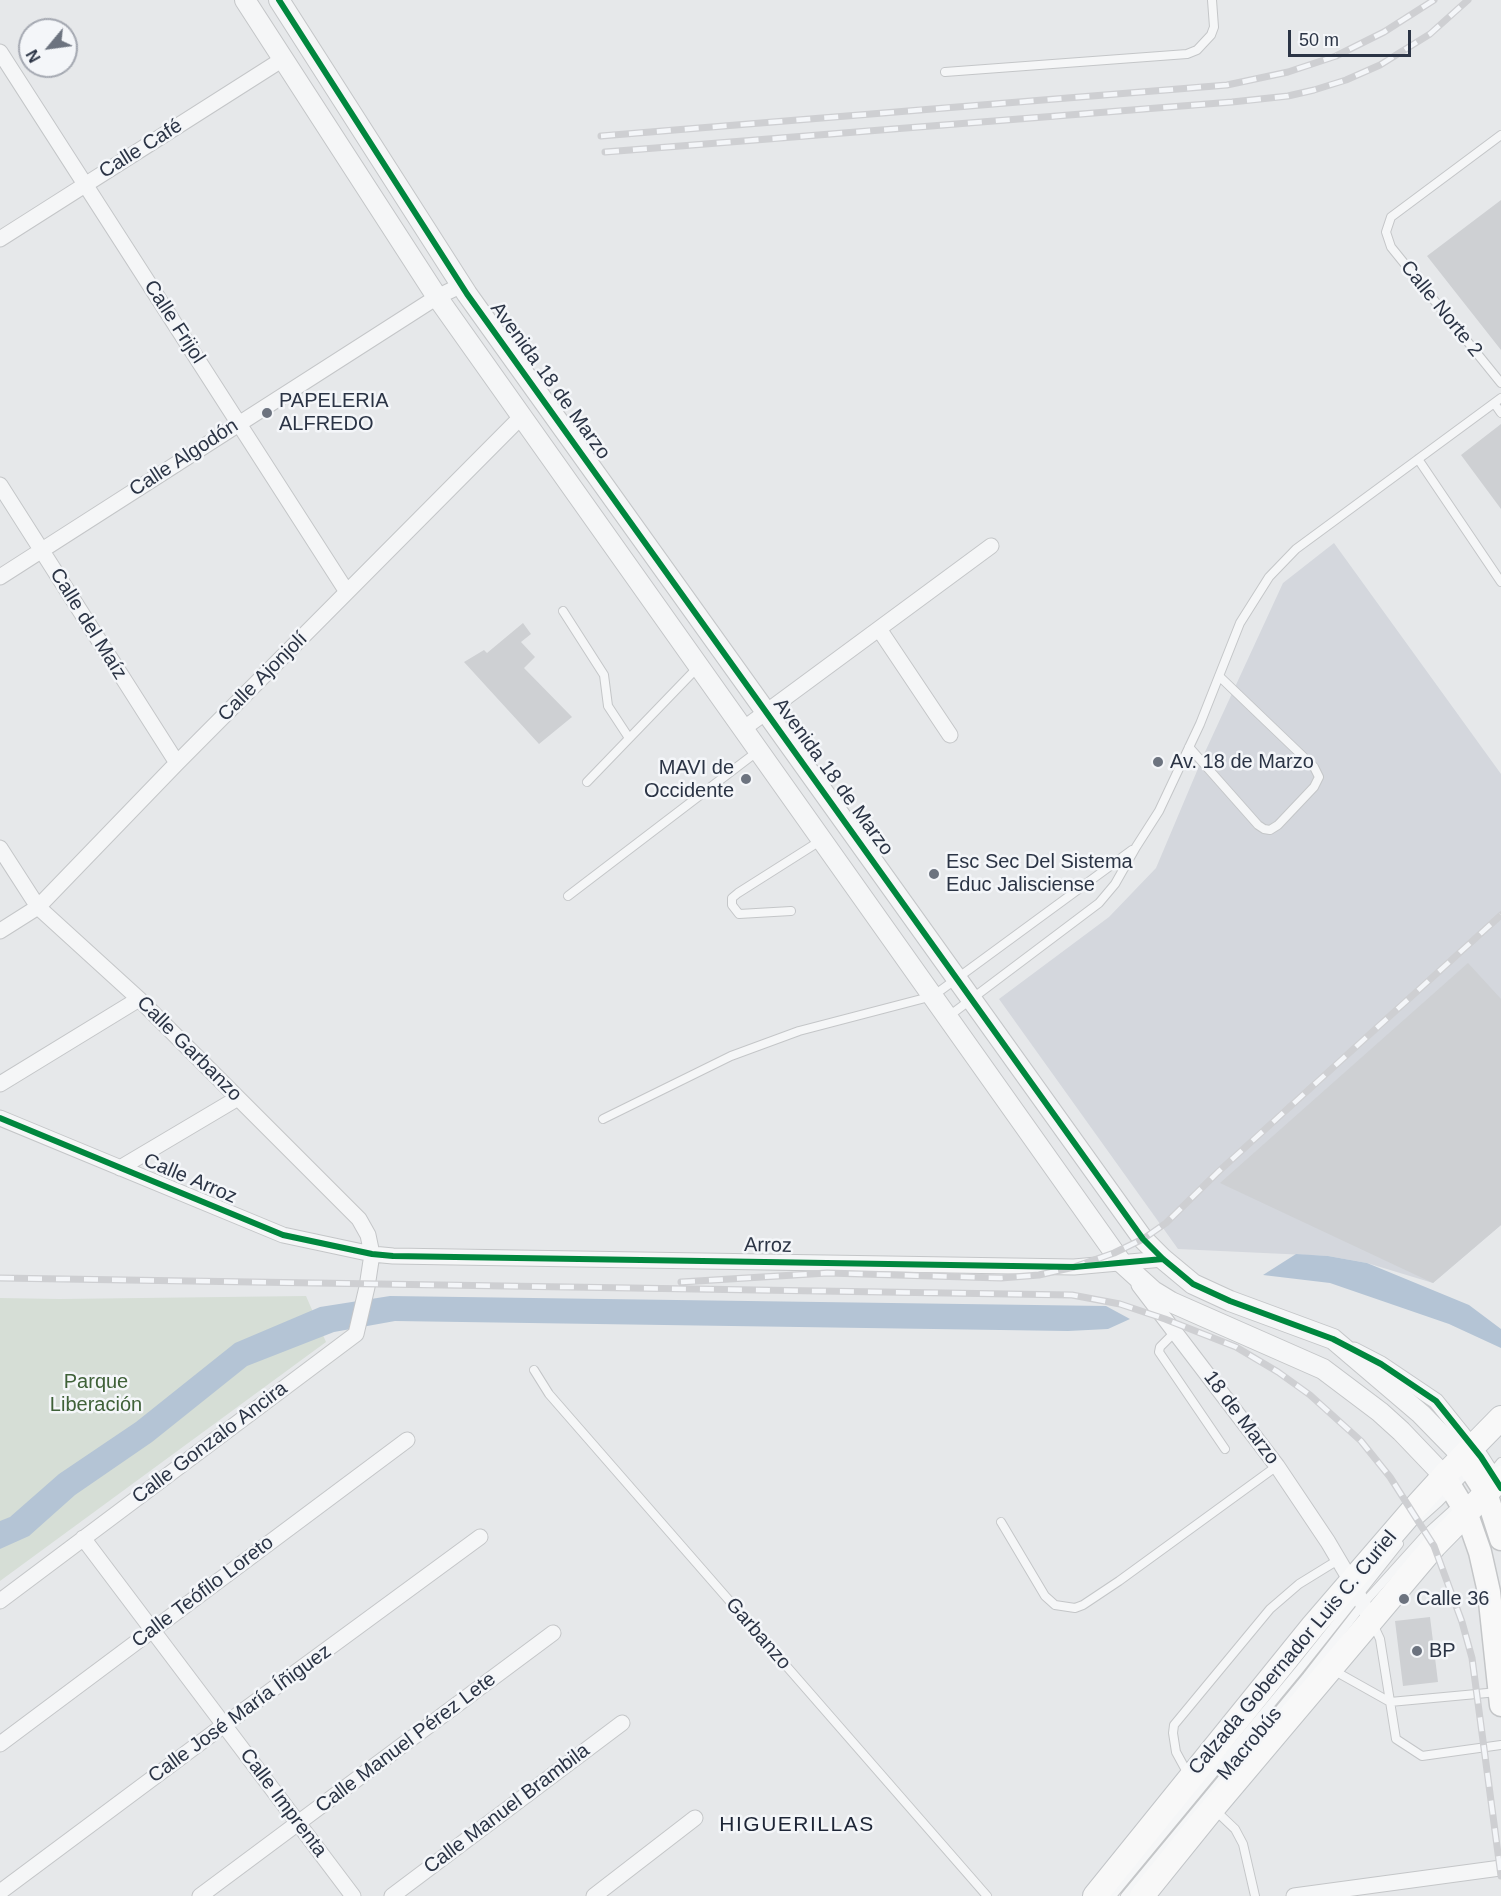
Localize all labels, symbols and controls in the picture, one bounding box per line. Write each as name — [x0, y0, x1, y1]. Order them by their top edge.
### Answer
north arrow — [18, 18, 78, 78]
scale bar — [1291, 18, 1414, 56]
text: 50 m — [1299, 30, 1339, 50]
text: N — [23, 47, 44, 65]
street label: Calle Café — [95, 114, 187, 184]
street label: Calle Norte 2 — [1395, 256, 1487, 362]
street label: Calle Frijol — [138, 276, 210, 368]
street label: Avenida 18 de Marzo — [485, 298, 615, 464]
place label: PAPELERIA ALFREDO — [279, 389, 389, 436]
marker: PAPELERIA ALFREDO — [260, 406, 274, 420]
street label: Calle Algodón — [125, 414, 243, 502]
street label: Calle del Maíz — [44, 564, 132, 684]
street label: Calle Ajonjolí — [213, 627, 313, 727]
street label: Avenida 18 de Marzo — [768, 694, 898, 860]
place label: Av. 18 de Marzo — [1170, 750, 1314, 774]
marker: Av. 18 de Marzo — [1151, 755, 1165, 769]
place label: MAVI de Occidente — [644, 756, 734, 803]
marker: MAVI de Occidente — [739, 772, 753, 786]
place label: Esc Sec Del Sistema Educ Jalisciense — [946, 850, 1133, 897]
marker: Esc Sec Del Sistema Educ Jalisciense — [927, 867, 941, 881]
street label: Calle Garbanzo — [131, 991, 247, 1107]
street label: Calle Arroz — [140, 1149, 240, 1209]
street label: Arroz — [744, 1234, 792, 1258]
street label: 18 de Marzo — [1198, 1366, 1284, 1470]
park label: Parque Liberación — [50, 1370, 142, 1417]
street label: Calle Gonzalo Ancira — [128, 1377, 292, 1509]
street label: Calzada Gobernador Luis C. Curiel — [1184, 1526, 1402, 1780]
street label: Calle Teófilo Loreto — [127, 1531, 279, 1653]
place label: Calle 36 — [1416, 1587, 1489, 1611]
marker: Calle 36 — [1397, 1592, 1411, 1606]
street label: Garbanzo — [720, 1593, 796, 1675]
place label: BP — [1429, 1639, 1456, 1663]
street label: Calle José María Íñiguez — [144, 1640, 336, 1788]
marker: BP — [1410, 1644, 1424, 1658]
street label: Calle Manuel Pérez Lete — [311, 1668, 501, 1818]
street label: Macrobús — [1213, 1703, 1287, 1785]
street label: Calle Manuel Brambila — [419, 1739, 595, 1879]
street label: Calle Imprenta — [234, 1744, 332, 1862]
district label: HIGUERILLAS — [719, 1812, 875, 1838]

